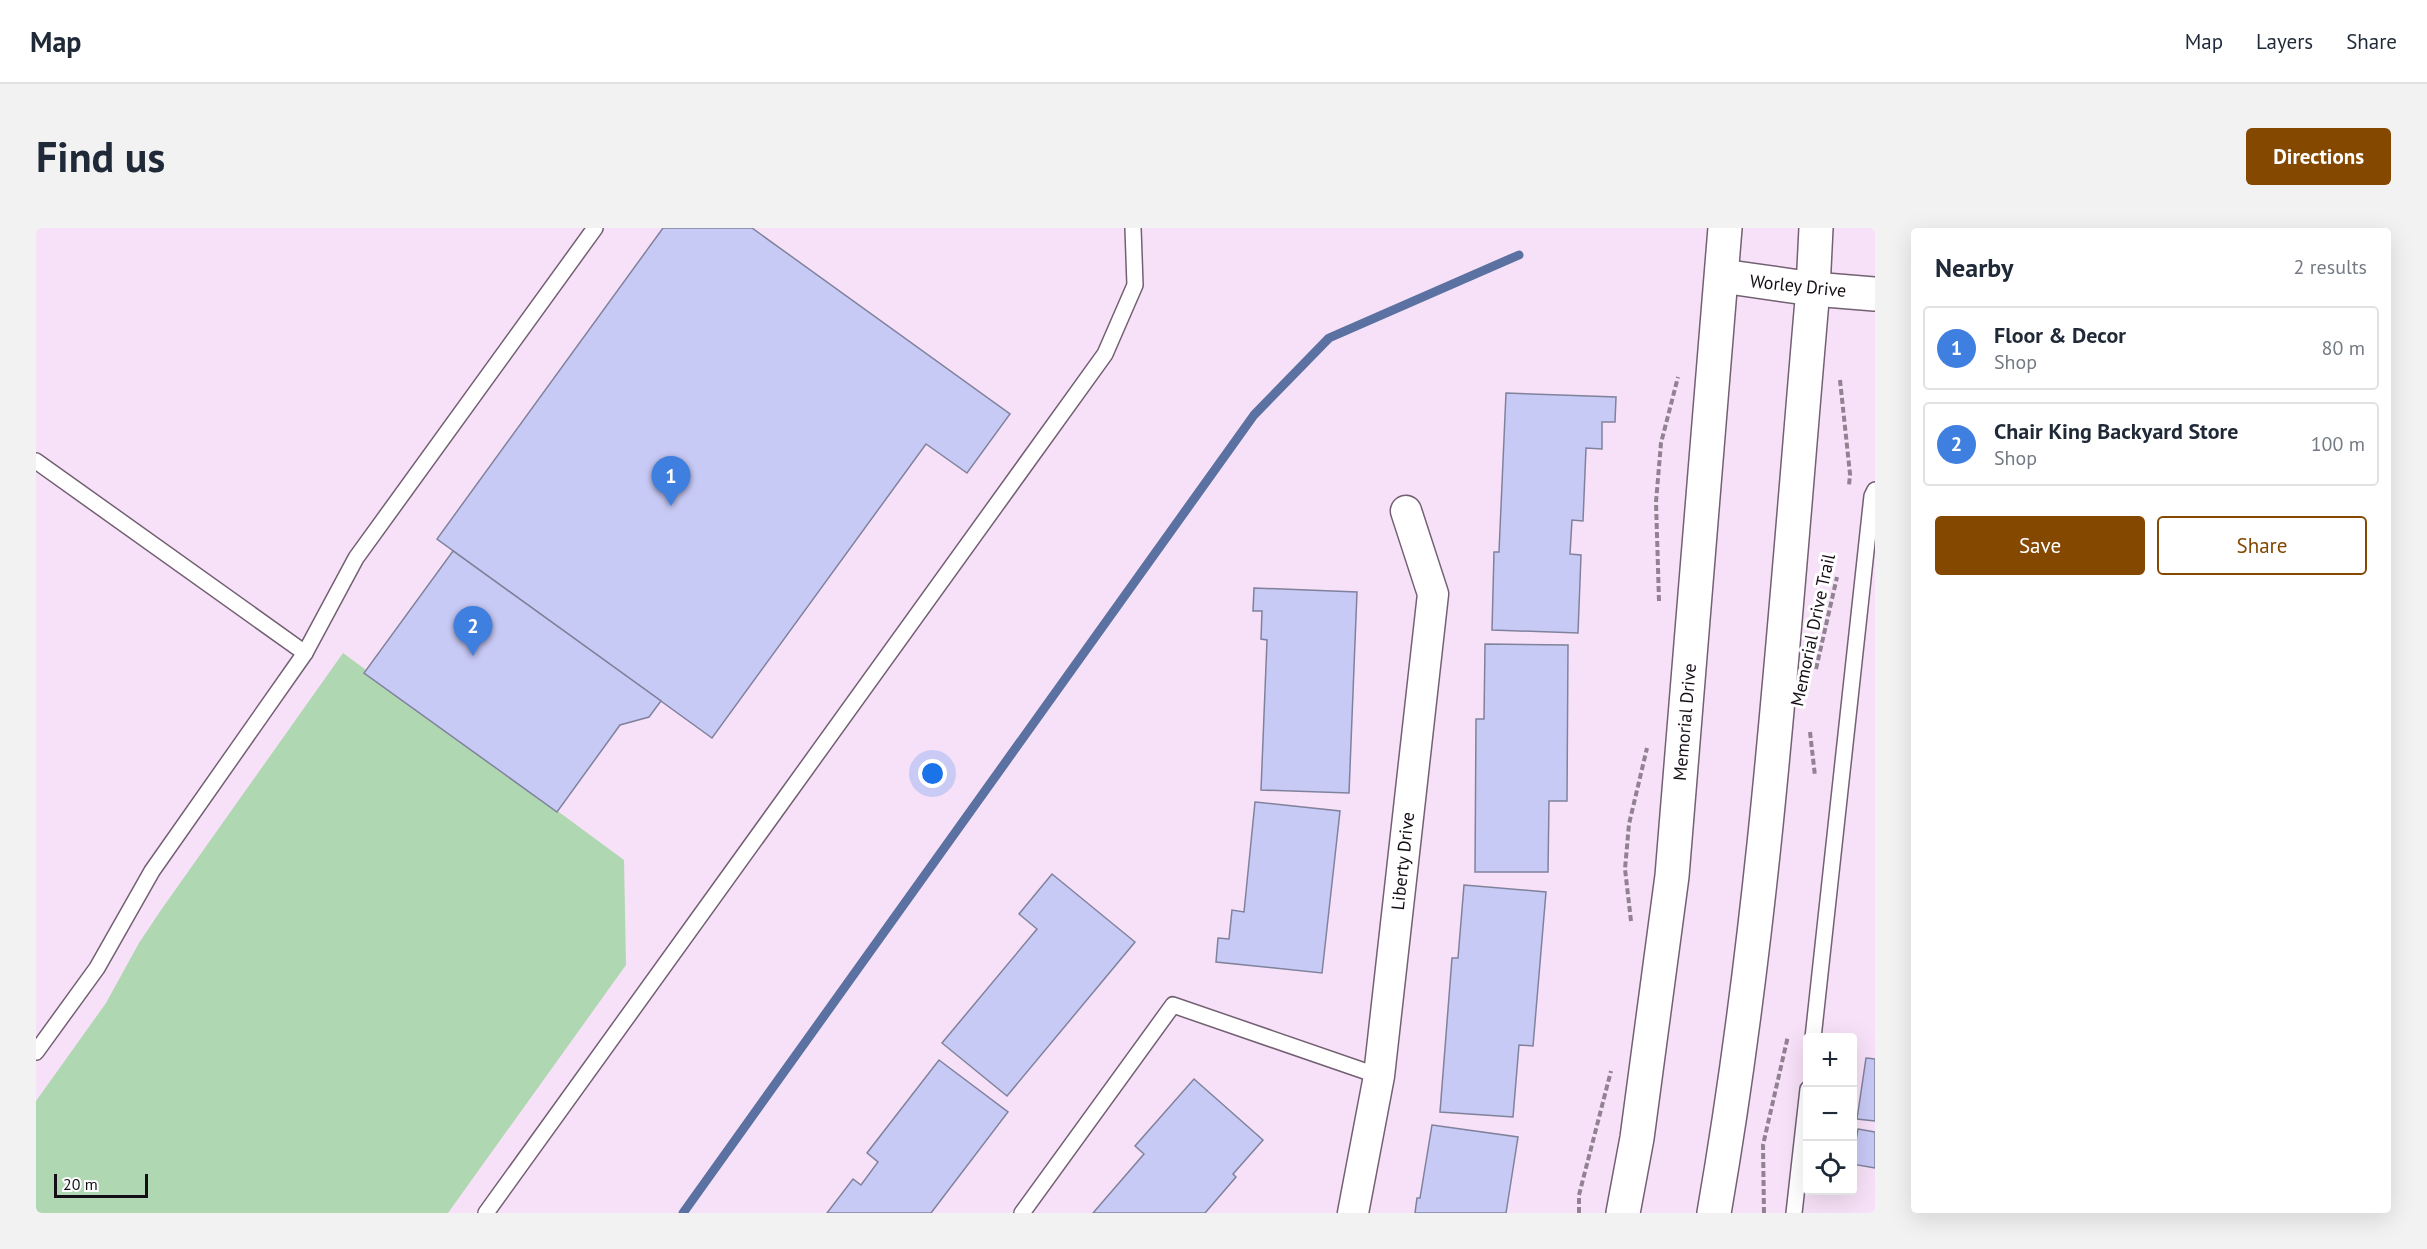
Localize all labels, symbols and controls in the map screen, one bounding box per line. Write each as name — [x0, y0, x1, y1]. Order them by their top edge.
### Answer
text: Map — [30, 23, 81, 60]
text: Map — [2185, 28, 2223, 55]
text: Layers — [2256, 28, 2313, 55]
text: Share — [2346, 28, 2397, 55]
button: Directions — [2246, 128, 2391, 185]
text: Find us — [36, 129, 165, 184]
text: Nearby — [1935, 251, 2013, 284]
text: 2 results — [2294, 254, 2367, 280]
street label: Worley Drive — [1749, 269, 1847, 302]
text: Floor & Decor — [1994, 321, 2126, 349]
text: 1 — [1951, 335, 1962, 361]
text: 80 m — [2322, 335, 2365, 361]
text: Shop — [1994, 349, 2037, 375]
text: Chair King Backyard Store — [1994, 417, 2238, 445]
text: 2 — [1951, 431, 1962, 457]
text: 100 m — [2311, 431, 2365, 457]
text: Shop — [1994, 445, 2037, 471]
pin: 1 — [652, 456, 690, 506]
button: Save — [1935, 516, 2145, 575]
button: Share — [2157, 516, 2367, 575]
street label: Memorial Drive Trail — [1785, 551, 1840, 708]
pin: 2 — [454, 606, 492, 656]
street label: Memorial Drive — [1668, 662, 1701, 782]
your location — [918, 759, 947, 788]
street label: Liberty Drive — [1386, 811, 1419, 911]
map controls — [1803, 1033, 1857, 1195]
button: + — [1803, 1033, 1857, 1087]
button: − — [1803, 1087, 1857, 1141]
button: locate — [1803, 1141, 1857, 1195]
scale bar — [54, 1171, 148, 1198]
text: 20 m — [63, 1174, 98, 1194]

